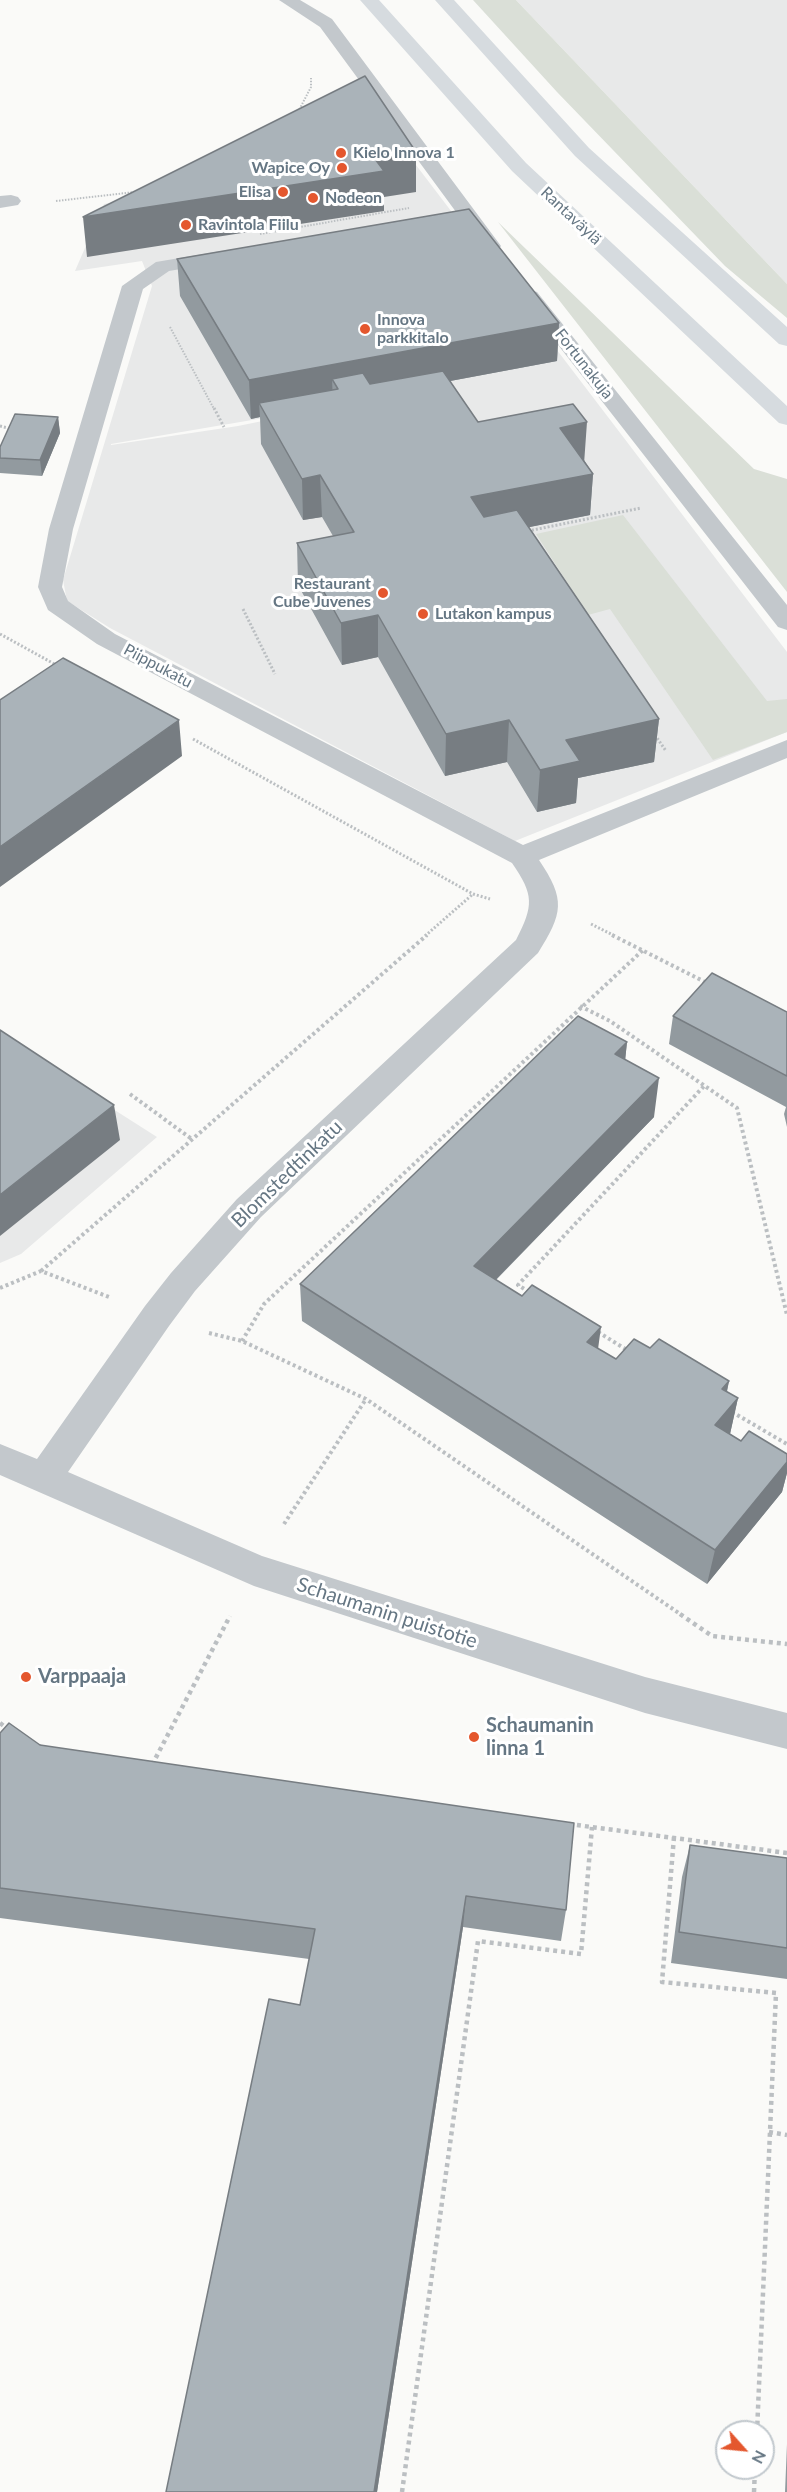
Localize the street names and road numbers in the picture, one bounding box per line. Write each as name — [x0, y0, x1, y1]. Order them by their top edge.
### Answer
street label: Rantaväylä — [537, 183, 605, 249]
street label: Fortunakuja — [551, 325, 617, 403]
street label: Piippukatu — [121, 640, 195, 692]
street label: Blomstedtinkatu — [227, 1115, 347, 1233]
street label: Schaumanin puistotie — [294, 1573, 480, 1653]

